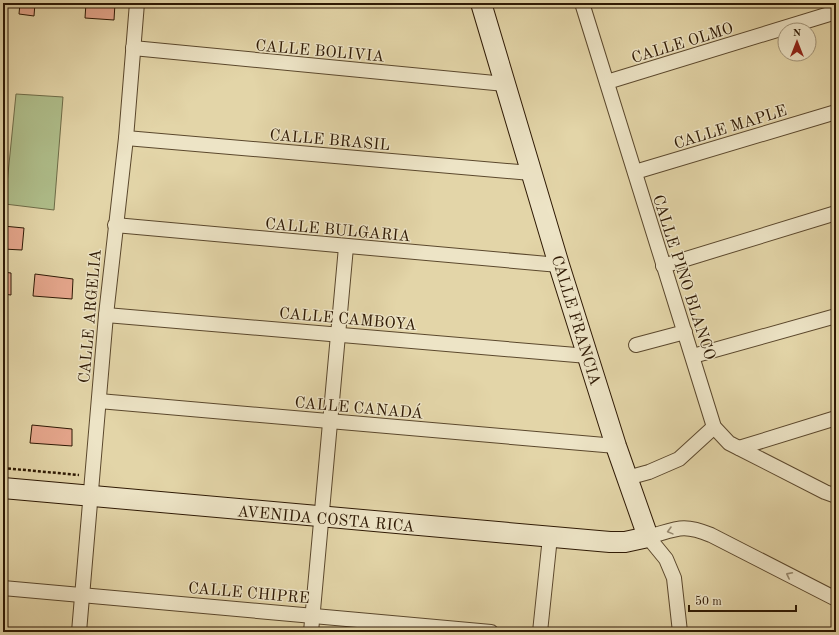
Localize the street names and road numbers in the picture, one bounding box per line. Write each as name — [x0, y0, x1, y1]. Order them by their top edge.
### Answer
street label: CALLE OLMO — [630, 21, 735, 67]
street label: CALLE BOLIVIA — [255, 38, 385, 66]
street label: CALLE MAPLE — [672, 103, 789, 153]
street label: CALLE BRASIL — [269, 128, 391, 154]
street label: CALLE PINO BLANCO — [649, 193, 717, 362]
street label: CALLE BULGARIA — [264, 217, 411, 245]
street label: CALLE ARGELIA — [77, 248, 105, 384]
street label: CALLE FRANCIA — [548, 254, 602, 388]
street label: CALLE CAMBOYA — [278, 306, 417, 334]
street label: CALLE CANADÁ — [294, 391, 424, 423]
street label: AVENIDA COSTA RICA — [236, 504, 415, 536]
street label: CALLE CHIPRE — [187, 581, 310, 607]

